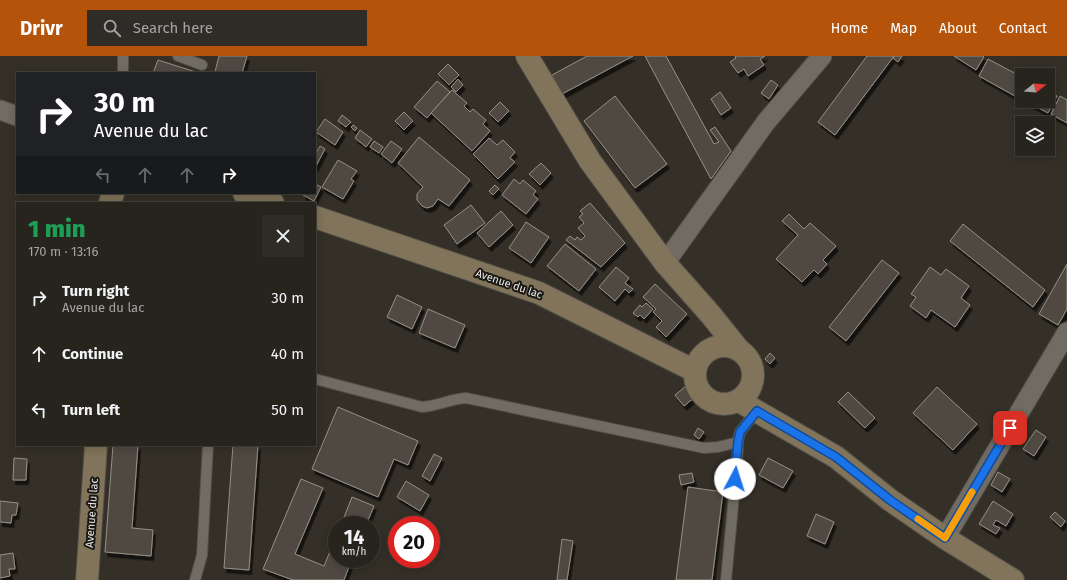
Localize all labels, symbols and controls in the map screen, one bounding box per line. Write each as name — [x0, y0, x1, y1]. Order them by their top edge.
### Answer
search box — [87, 10, 367, 46]
text: Drivr — [20, 17, 63, 40]
icon: search — [101, 17, 123, 39]
text: Search here — [133, 19, 213, 37]
text: Home — [831, 20, 868, 37]
text: Map — [890, 20, 917, 37]
text: About — [939, 20, 977, 37]
text: Contact — [999, 20, 1047, 37]
north arrow — [1015, 68, 1055, 108]
map controls — [1015, 68, 1055, 156]
text: 30 m — [94, 86, 155, 119]
icon: right — [28, 88, 80, 140]
button: layers — [1015, 116, 1055, 156]
text: Avenue du lac — [94, 120, 208, 142]
icon: left — [92, 164, 114, 186]
icon: ahead — [134, 164, 156, 186]
icon: ahead — [176, 164, 198, 186]
icon: right — [218, 164, 240, 186]
text: 1 min — [28, 215, 86, 243]
button: close — [262, 215, 304, 257]
text: 170 m · 13:16 — [28, 244, 98, 259]
street label: Avenue du lac — [474, 267, 544, 301]
text: Turn right — [62, 282, 129, 300]
icon: right — [28, 287, 50, 309]
text: 30 m — [271, 289, 304, 307]
text: Avenue du lac — [62, 300, 144, 315]
icon: ahead — [28, 343, 50, 365]
text: Continue — [62, 345, 123, 363]
text: 40 m — [271, 345, 304, 363]
icon: left — [28, 399, 50, 421]
text: Turn left — [62, 401, 120, 419]
text: 50 m — [271, 401, 304, 419]
pin — [993, 411, 1027, 445]
icon: arrive — [999, 417, 1021, 439]
position arrow — [714, 458, 756, 500]
street label: Avenue du lac — [83, 478, 101, 548]
speed limit sign: 20 — [388, 516, 440, 568]
text: 14 — [344, 525, 364, 549]
text: km/h — [342, 546, 366, 558]

